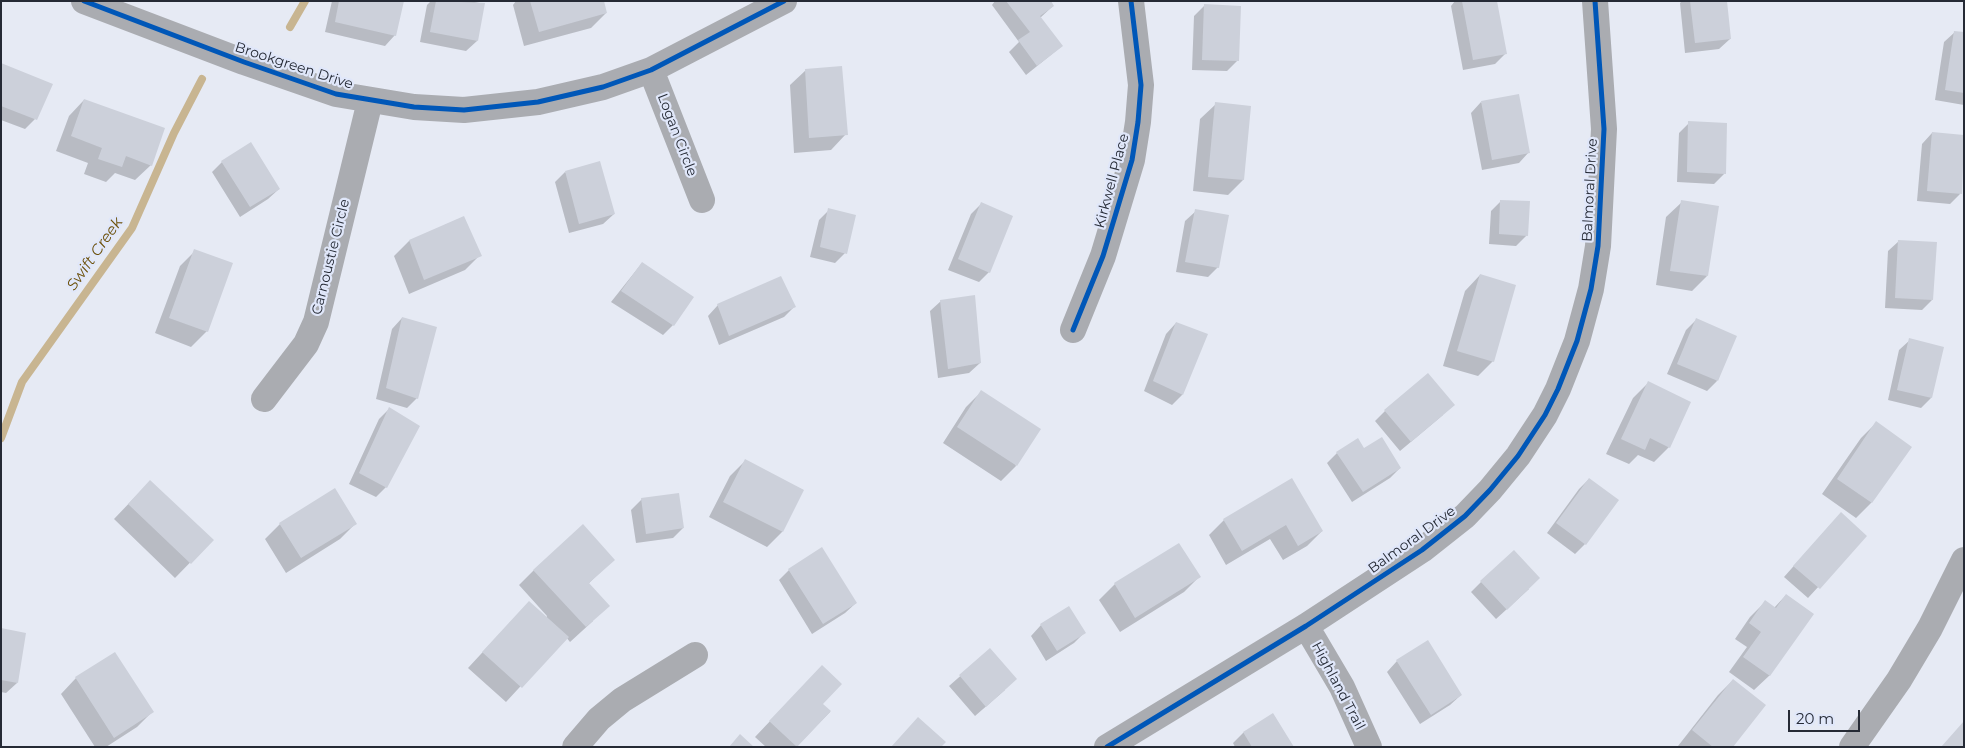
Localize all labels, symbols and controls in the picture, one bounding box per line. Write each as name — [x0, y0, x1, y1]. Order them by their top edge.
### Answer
street label: Brookgreen Drive — [233, 39, 355, 93]
street label: Logan Circle — [654, 91, 700, 179]
street label: Kirkwell Place — [1091, 132, 1133, 230]
street label: Balmoral Drive — [1579, 138, 1601, 242]
street label: Carnoustie Circle — [308, 197, 354, 317]
water label: Swift Creek — [63, 214, 127, 294]
street label: Balmoral Drive — [1365, 503, 1459, 577]
street label: Highland Trail — [1308, 639, 1368, 733]
scale bar — [1790, 700, 1862, 732]
text: 20 m — [1796, 709, 1834, 728]

